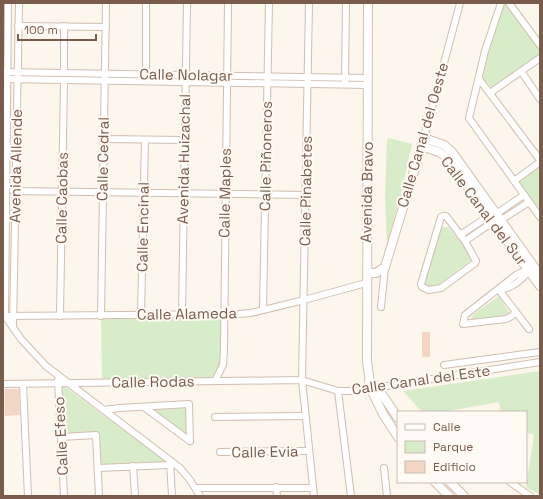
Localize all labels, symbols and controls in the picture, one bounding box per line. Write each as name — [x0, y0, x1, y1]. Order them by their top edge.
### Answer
scale bar — [18, 16, 96, 42]
text: 100 m — [24, 22, 58, 38]
street label: Calle Canal del Oeste — [393, 60, 452, 210]
street label: Calle Nolagar — [139, 64, 233, 85]
street label: Avenida Huizachal — [173, 94, 194, 224]
street label: Calle Piñoneros — [255, 101, 276, 211]
street label: Avenida Allende — [5, 109, 26, 223]
street label: Calle Cedral — [92, 117, 113, 201]
street label: Calle Pinabetes — [295, 135, 316, 246]
street label: Avenida Bravo — [356, 141, 377, 243]
street label: Calle Maples — [214, 148, 235, 238]
street label: Calle Caobas — [51, 152, 72, 244]
street label: Calle Canal del Sur — [437, 152, 532, 269]
street label: Calle Encinal — [132, 182, 153, 272]
street label: Calle Alameda — [137, 303, 237, 324]
street label: Calle Canal del Este — [350, 360, 492, 399]
street label: Calle Rodas — [111, 371, 195, 392]
street label: Calle Efeso — [49, 396, 72, 476]
legend — [397, 411, 527, 483]
text: Calle — [433, 419, 461, 435]
text: Parque — [433, 439, 473, 455]
street label: Calle Evia — [231, 441, 299, 462]
text: Edificio — [433, 459, 476, 475]

